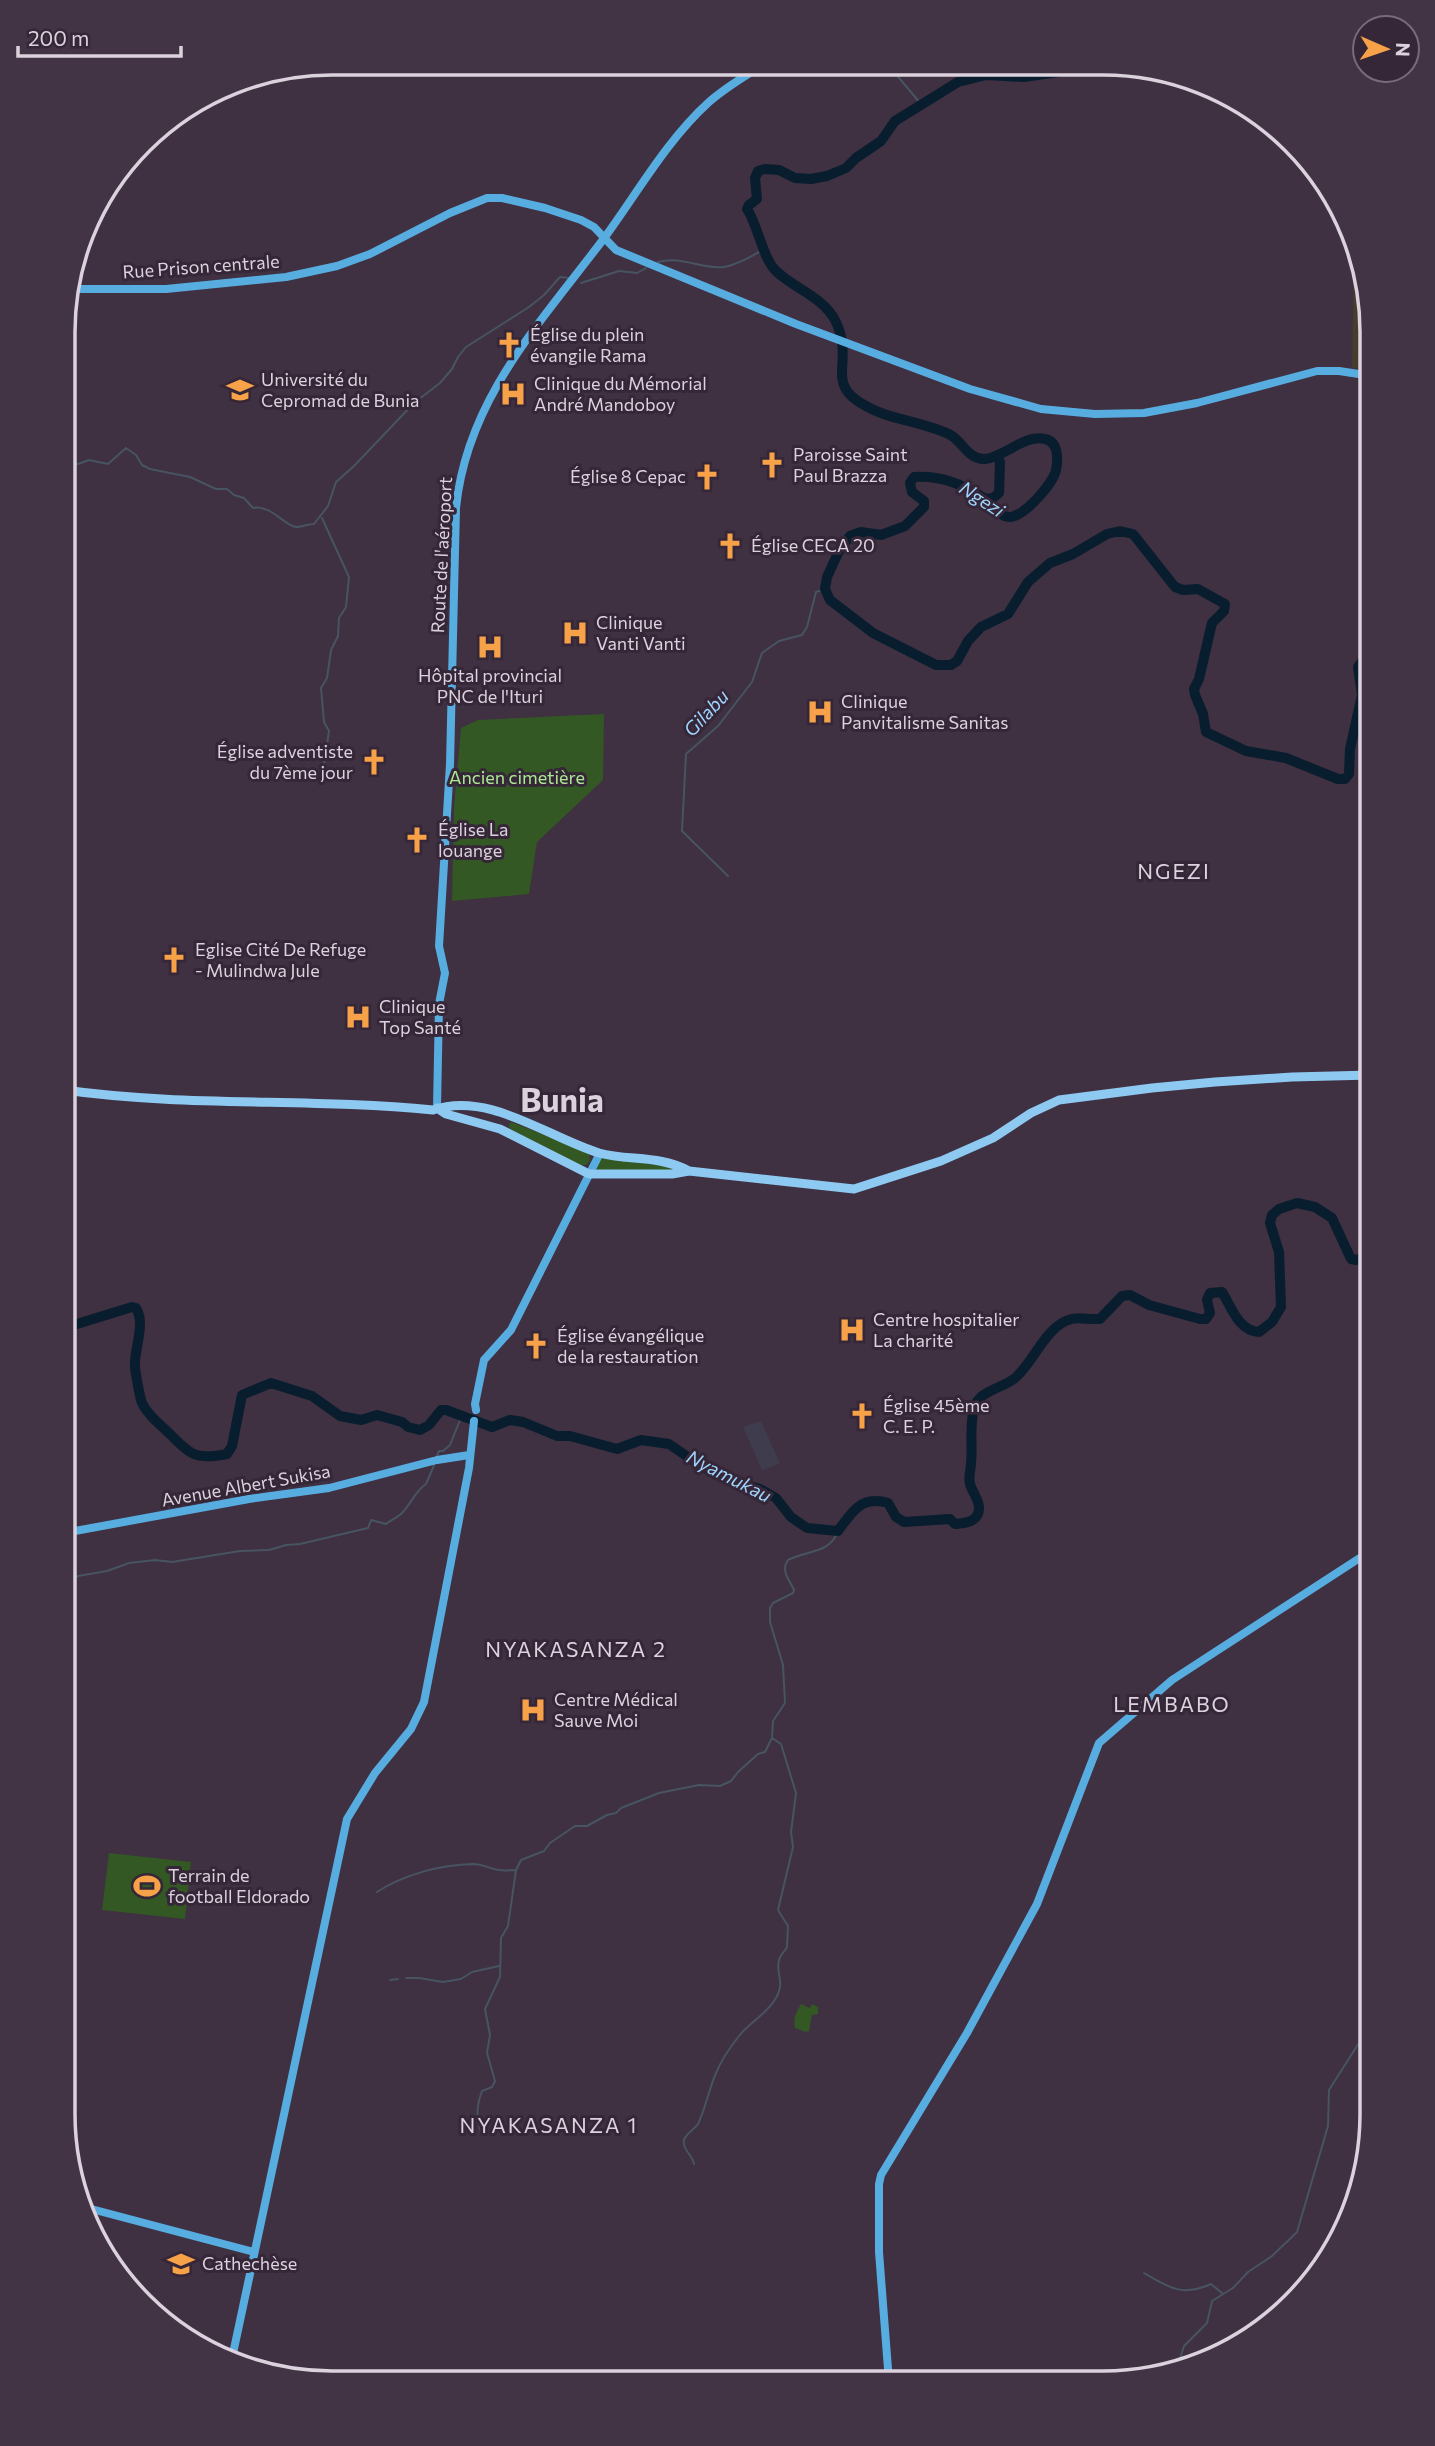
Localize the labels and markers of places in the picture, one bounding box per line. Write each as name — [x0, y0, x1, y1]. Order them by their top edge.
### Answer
place label: Église du plein évangile Rama — [530, 323, 647, 366]
church icon: Église du plein évangile Rama — [494, 330, 524, 360]
place label: Université du Cepromad de Bunia — [261, 368, 419, 411]
place label: Clinique du Mémorial André Mandoboy — [534, 372, 707, 415]
school or university icon: Université du Cepromad de Bunia — [225, 375, 255, 405]
hospital icon: Clinique du Mémorial André Mandoboy — [498, 379, 528, 409]
place label: Paroisse Saint Paul Brazza — [793, 443, 908, 486]
church icon: Paroisse Saint Paul Brazza — [757, 450, 787, 480]
church icon: Église 8 Cepac — [692, 462, 722, 492]
place label: Église 8 Cepac — [570, 465, 686, 487]
church icon: Église CECA 20 — [715, 531, 745, 561]
place label: Église CECA 20 — [751, 534, 875, 556]
place label: Clinique Vanti Vanti — [596, 611, 686, 654]
hospital icon: Clinique Vanti Vanti — [560, 618, 590, 648]
hospital icon: Hôpital provincial PNC de l'Ituri — [475, 632, 505, 662]
place label: Hôpital provincial PNC de l'Ituri — [418, 664, 562, 707]
place label: Clinique Panvitalisme Sanitas — [841, 690, 1008, 733]
hospital icon: Clinique Panvitalisme Sanitas — [805, 697, 835, 727]
place label: Église adventiste du 7ème jour — [217, 740, 353, 783]
church icon: Église adventiste du 7ème jour — [359, 747, 389, 777]
place label: Église La louange — [438, 818, 509, 861]
church icon: Église La louange — [402, 825, 432, 855]
place label: Eglise Cité De Refuge - Mulindwa Jule — [195, 938, 366, 981]
church icon: Eglise Cité De Refuge - Mulindwa Jule — [159, 945, 189, 975]
place label: Clinique Top Santé — [379, 995, 461, 1038]
hospital icon: Clinique Top Santé — [343, 1002, 373, 1032]
place label: Centre hospitalier La charité — [873, 1308, 1019, 1351]
hospital icon: Centre hospitalier La charité — [837, 1315, 867, 1345]
place label: Église évangélique de la restauration — [557, 1324, 704, 1367]
church icon: Église évangélique de la restauration — [521, 1331, 551, 1361]
place label: Église 45ème C. E. P. — [883, 1394, 990, 1437]
church icon: Église 45ème C. E. P. — [847, 1401, 877, 1431]
place label: Centre Médical Sauve Moi — [554, 1688, 678, 1731]
hospital icon: Centre Médical Sauve Moi — [518, 1695, 548, 1725]
place label: Terrain de football Eldorado — [168, 1864, 310, 1907]
sports icon: Terrain de football Eldorado — [132, 1871, 162, 1901]
school or university icon: Cathechèse — [166, 2249, 196, 2279]
place label: Cathechèse — [202, 2252, 297, 2274]

